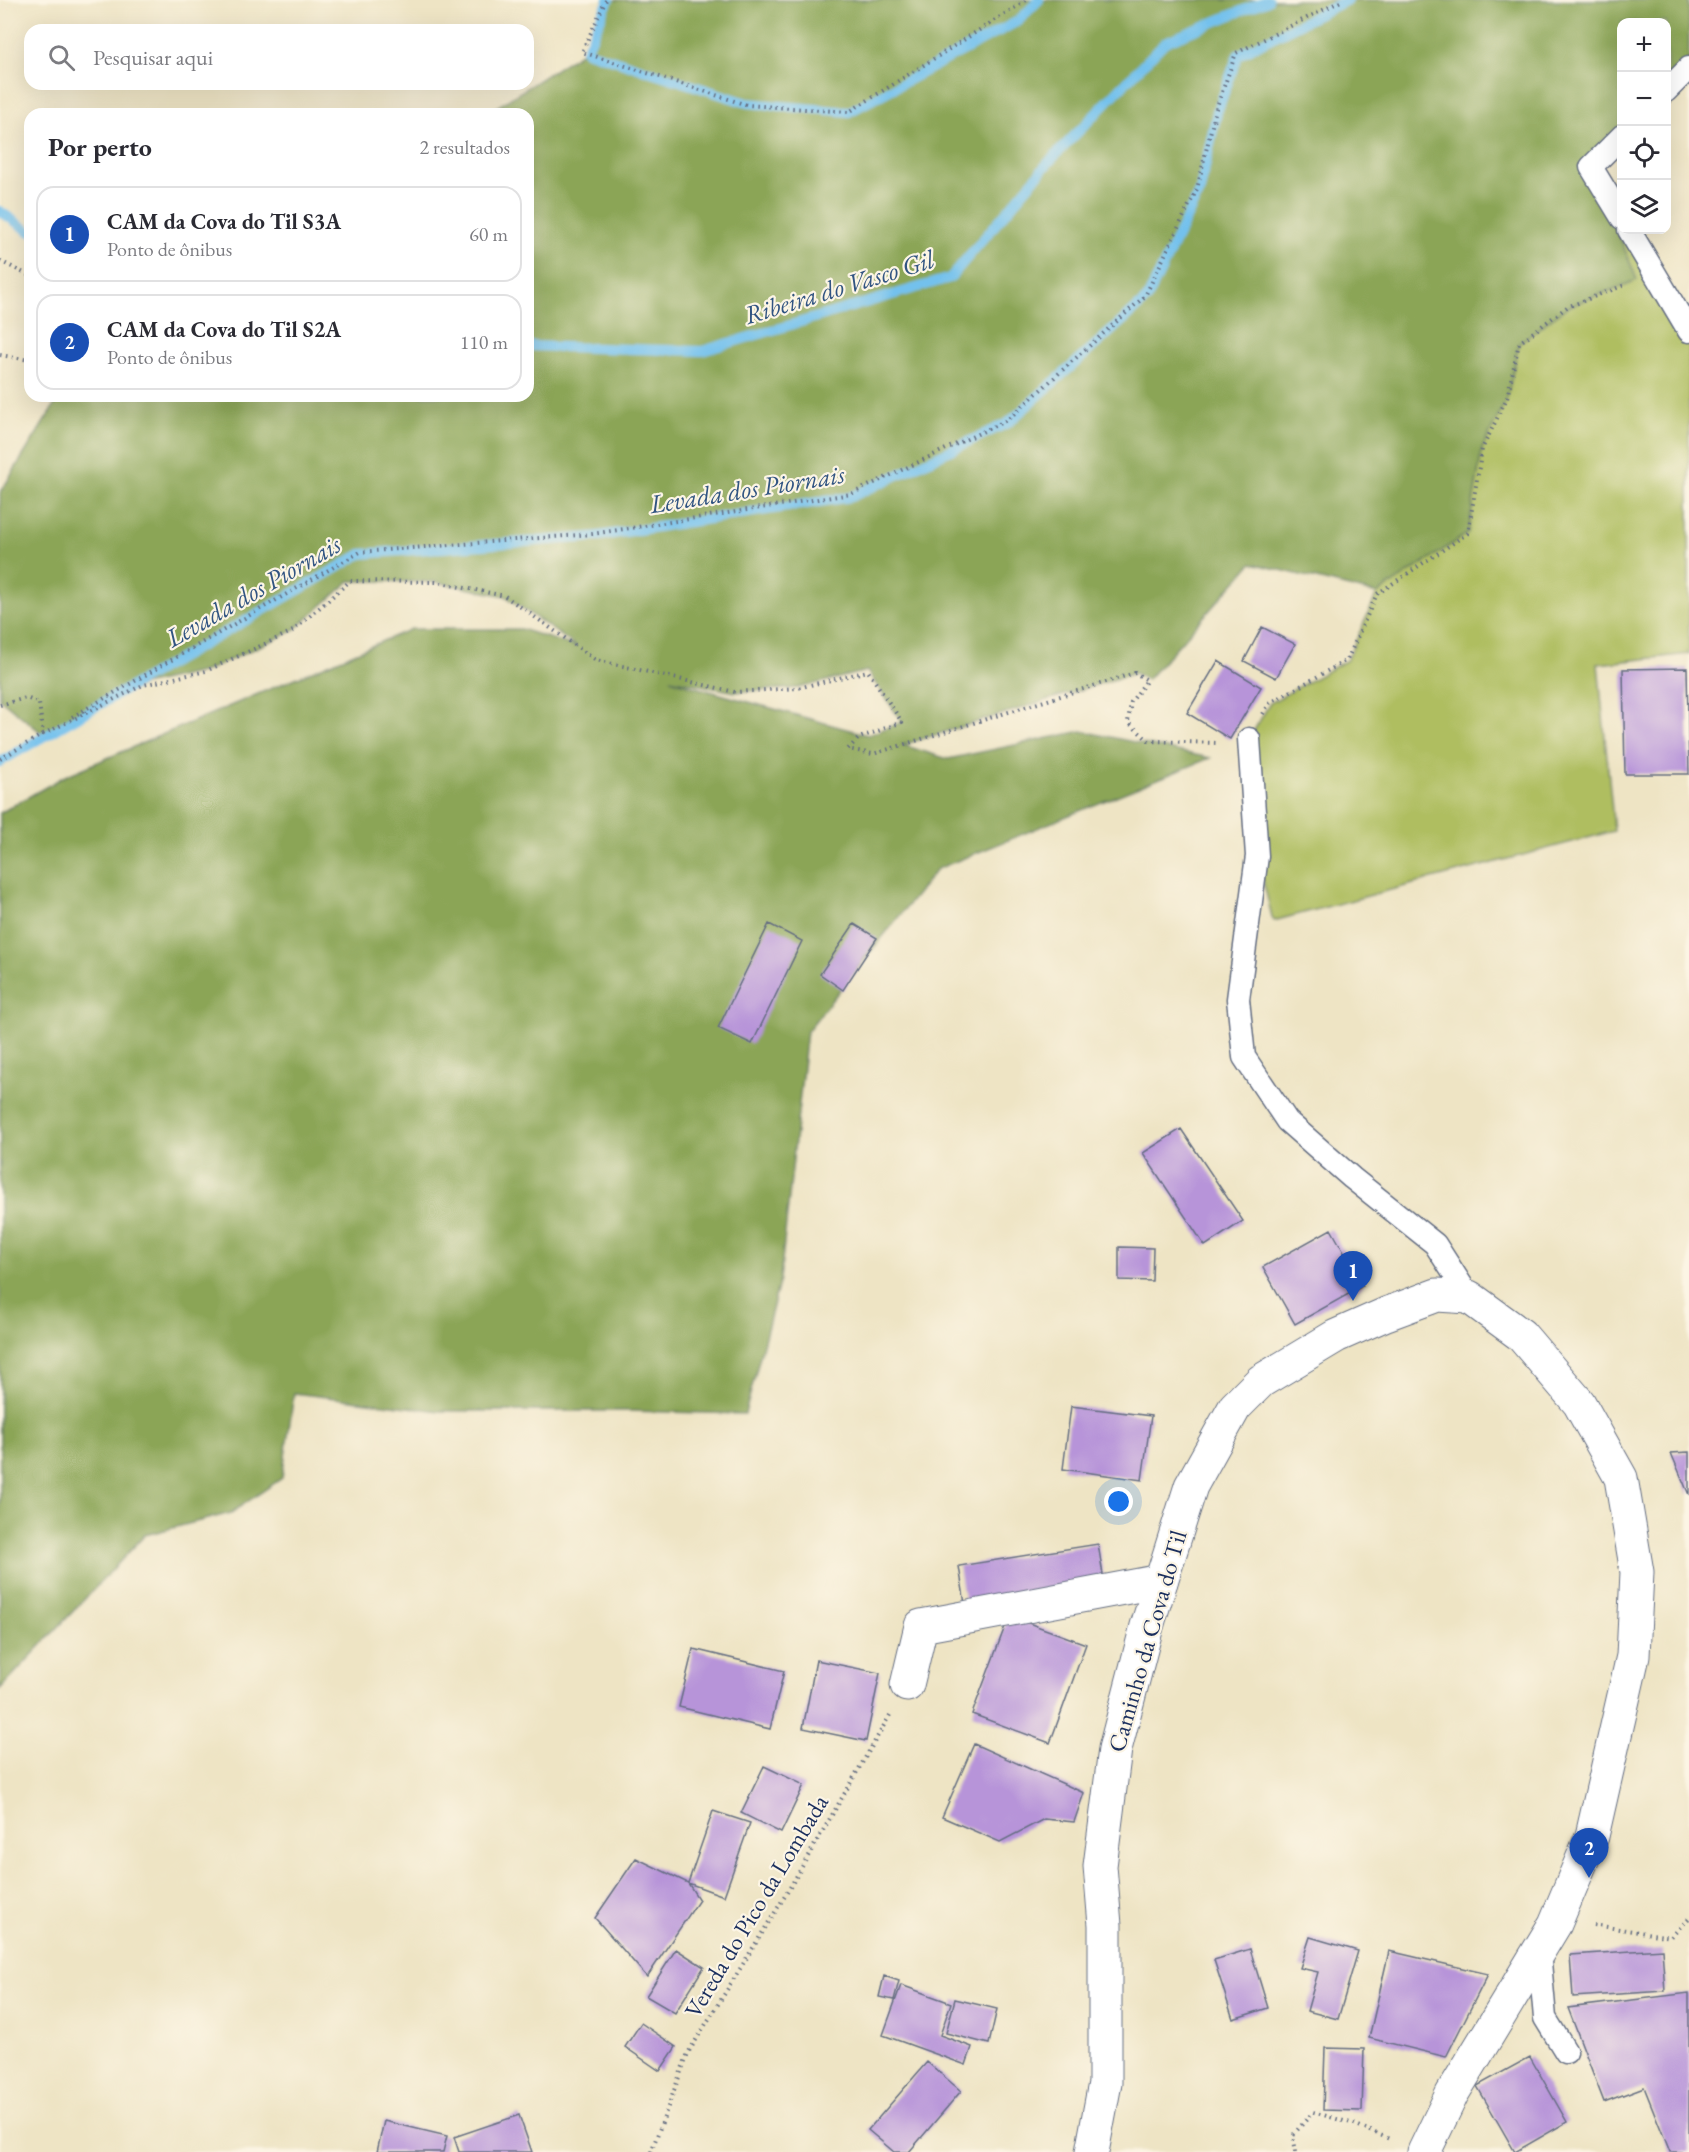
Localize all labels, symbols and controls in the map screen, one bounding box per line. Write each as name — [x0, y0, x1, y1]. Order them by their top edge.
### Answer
map controls — [1617, 18, 1671, 234]
button: + — [1617, 18, 1671, 72]
search box — [24, 24, 534, 90]
icon: search — [45, 41, 78, 74]
text: Pesquisar aqui — [93, 43, 213, 72]
button: − — [1617, 72, 1671, 126]
button: locate — [1617, 126, 1671, 180]
text: Por perto — [48, 130, 152, 164]
text: 2 resultados — [419, 134, 510, 160]
button: layers — [1617, 180, 1671, 234]
text: CAM da Cova do Til S3A — [107, 207, 341, 236]
text: 1 — [64, 221, 75, 247]
text: 60 m — [469, 221, 508, 247]
text: Ponto de ônibus — [107, 236, 232, 262]
water label: Ribeira do Vasco Gil — [740, 242, 939, 332]
text: CAM da Cova do Til S2A — [107, 315, 341, 344]
text: 2 — [64, 329, 75, 355]
text: 110 m — [460, 329, 508, 355]
text: Ponto de ônibus — [107, 344, 232, 370]
water label: Levada dos Piornais — [646, 457, 848, 521]
water label: Levada dos Piornais — [158, 527, 347, 655]
pin: 1 — [1334, 1252, 1372, 1301]
your location — [1104, 1487, 1133, 1516]
street label: Caminho da Cova do Til — [1101, 1526, 1194, 1755]
street label: Vereda do Pico da Lombada — [677, 1788, 835, 2023]
pin: 2 — [1570, 1828, 1608, 1878]

